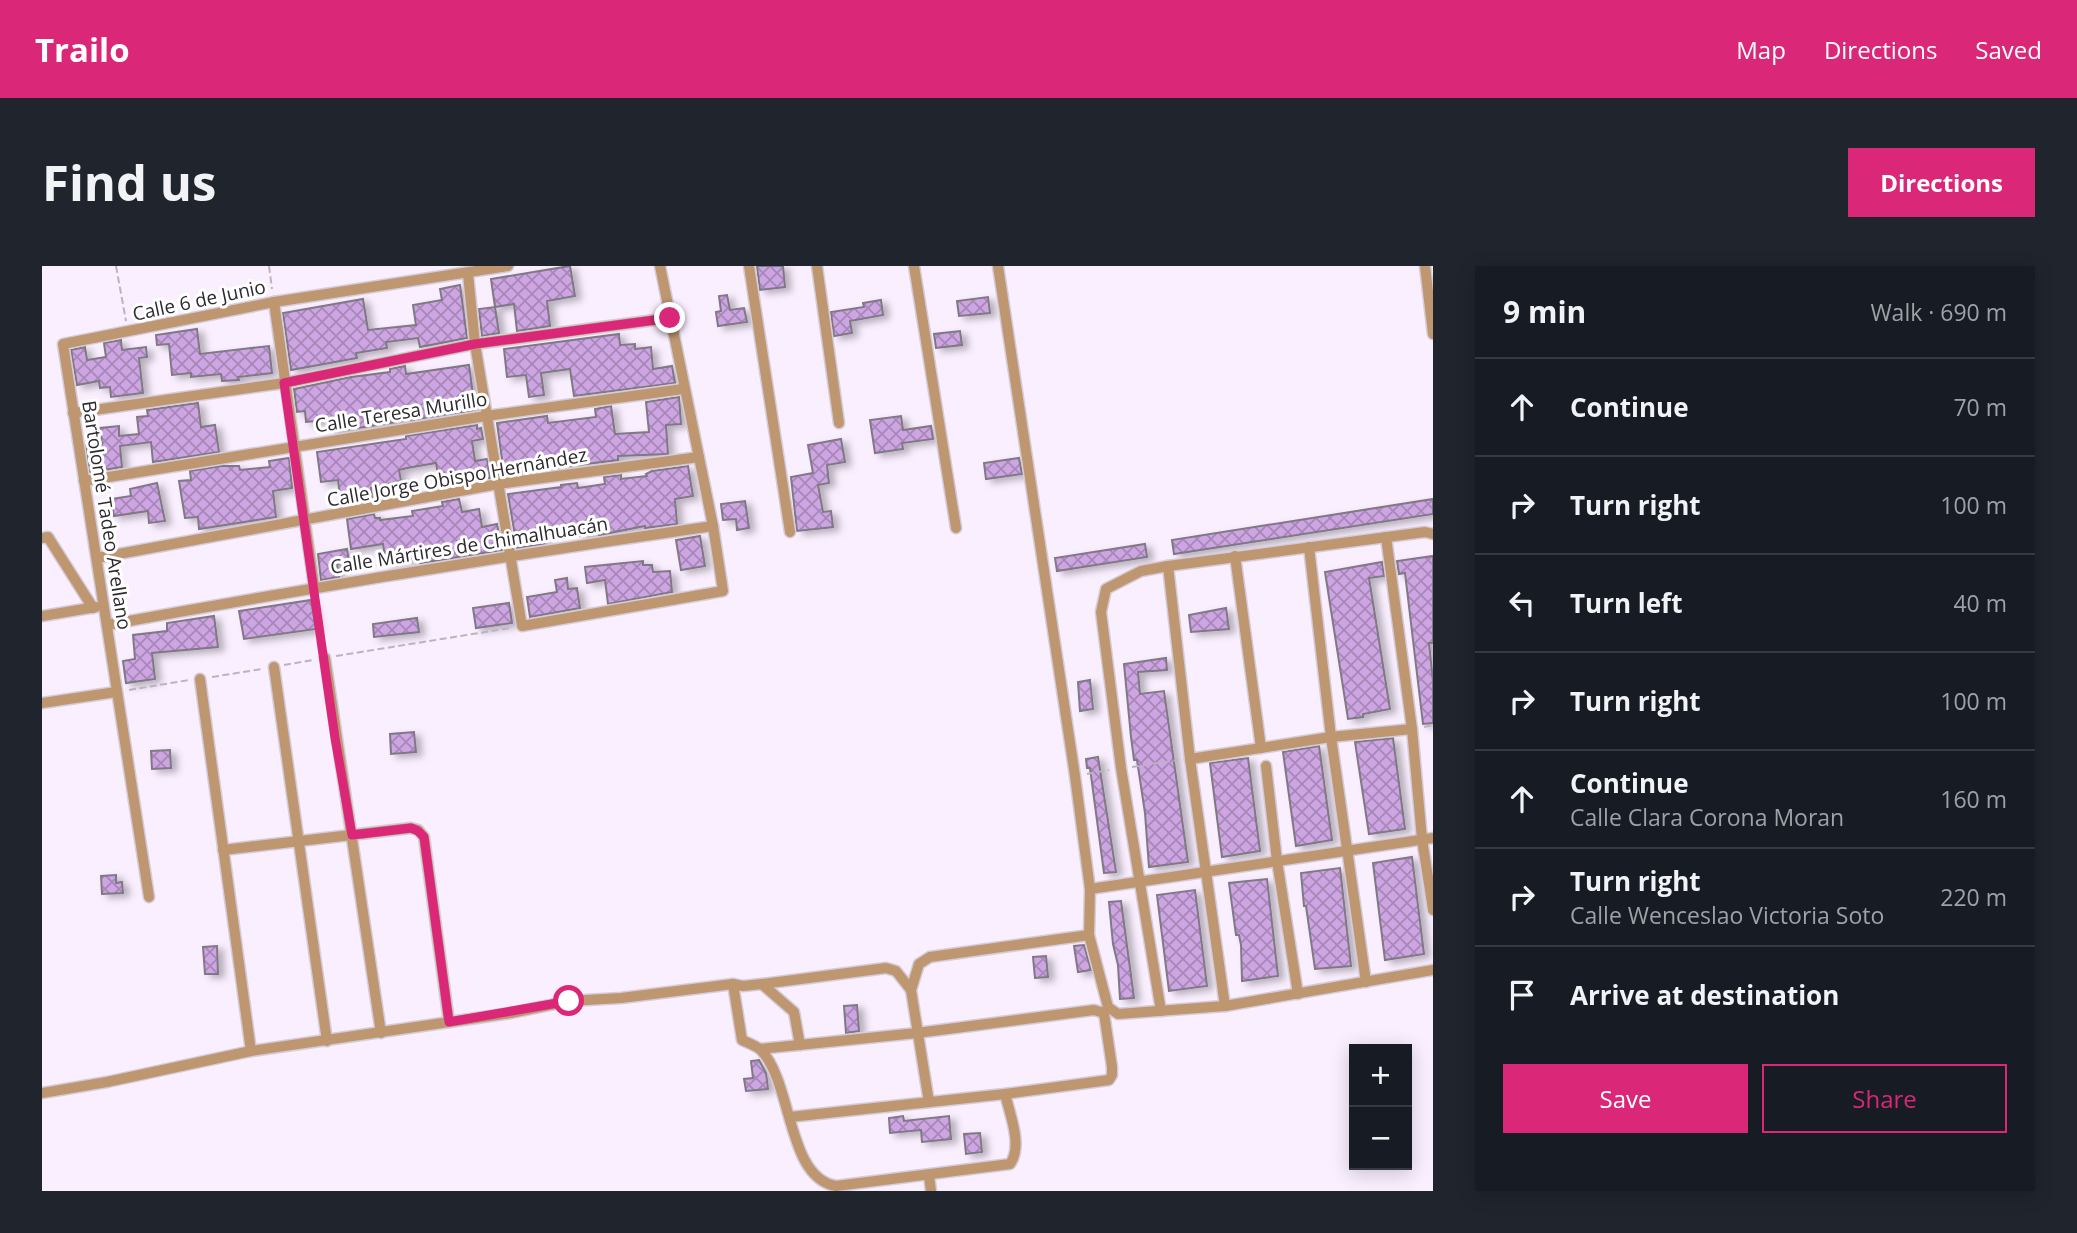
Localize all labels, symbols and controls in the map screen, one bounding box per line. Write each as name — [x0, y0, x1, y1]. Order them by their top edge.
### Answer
text: Trailo — [35, 27, 130, 72]
text: Map — [1736, 33, 1786, 66]
text: Directions — [1824, 33, 1937, 66]
text: Saved — [1975, 33, 2042, 66]
button: Directions — [1848, 148, 2035, 217]
text: Find us — [42, 149, 216, 215]
street label: Calle 6 de Junio — [130, 273, 268, 327]
text: 9 min — [1503, 291, 1586, 332]
text: Walk · 690 m — [1870, 296, 2007, 328]
route end — [654, 302, 685, 333]
street label: Calle Teresa Murillo — [313, 386, 489, 438]
icon: ahead — [1503, 388, 1541, 426]
text: Continue — [1570, 389, 1689, 425]
text: 70 m — [1953, 391, 2007, 423]
street label: Bartolomé Tadeo Arellano — [76, 399, 138, 631]
street label: Calle Jorge Obispo Hernández — [325, 441, 589, 513]
icon: right — [1503, 486, 1541, 524]
text: Turn right — [1570, 487, 1701, 523]
text: 100 m — [1940, 489, 2007, 521]
street label: Calle Mártires de Chimalhuacán — [328, 510, 610, 580]
icon: left — [1503, 584, 1541, 622]
text: Turn left — [1570, 585, 1682, 621]
text: 40 m — [1953, 587, 2007, 619]
icon: right — [1503, 682, 1541, 720]
text: Turn right — [1570, 683, 1701, 719]
text: 100 m — [1940, 685, 2007, 717]
text: Continue — [1570, 765, 1689, 801]
icon: ahead — [1503, 780, 1541, 818]
text: 160 m — [1940, 783, 2007, 815]
text: Calle Clara Corona Moran — [1570, 801, 1844, 833]
text: Turn right — [1570, 863, 1701, 899]
icon: right — [1503, 878, 1541, 916]
text: 220 m — [1940, 881, 2007, 913]
text: Calle Wenceslao Victoria Soto — [1570, 899, 1884, 931]
icon: arrive — [1503, 976, 1541, 1014]
text: Arrive at destination — [1570, 977, 1839, 1013]
route start — [553, 985, 584, 1016]
map controls — [1349, 1044, 1412, 1170]
button: + — [1349, 1044, 1412, 1107]
button: Save — [1503, 1064, 1748, 1133]
button: Share — [1762, 1064, 2007, 1133]
button: − — [1349, 1107, 1412, 1170]

